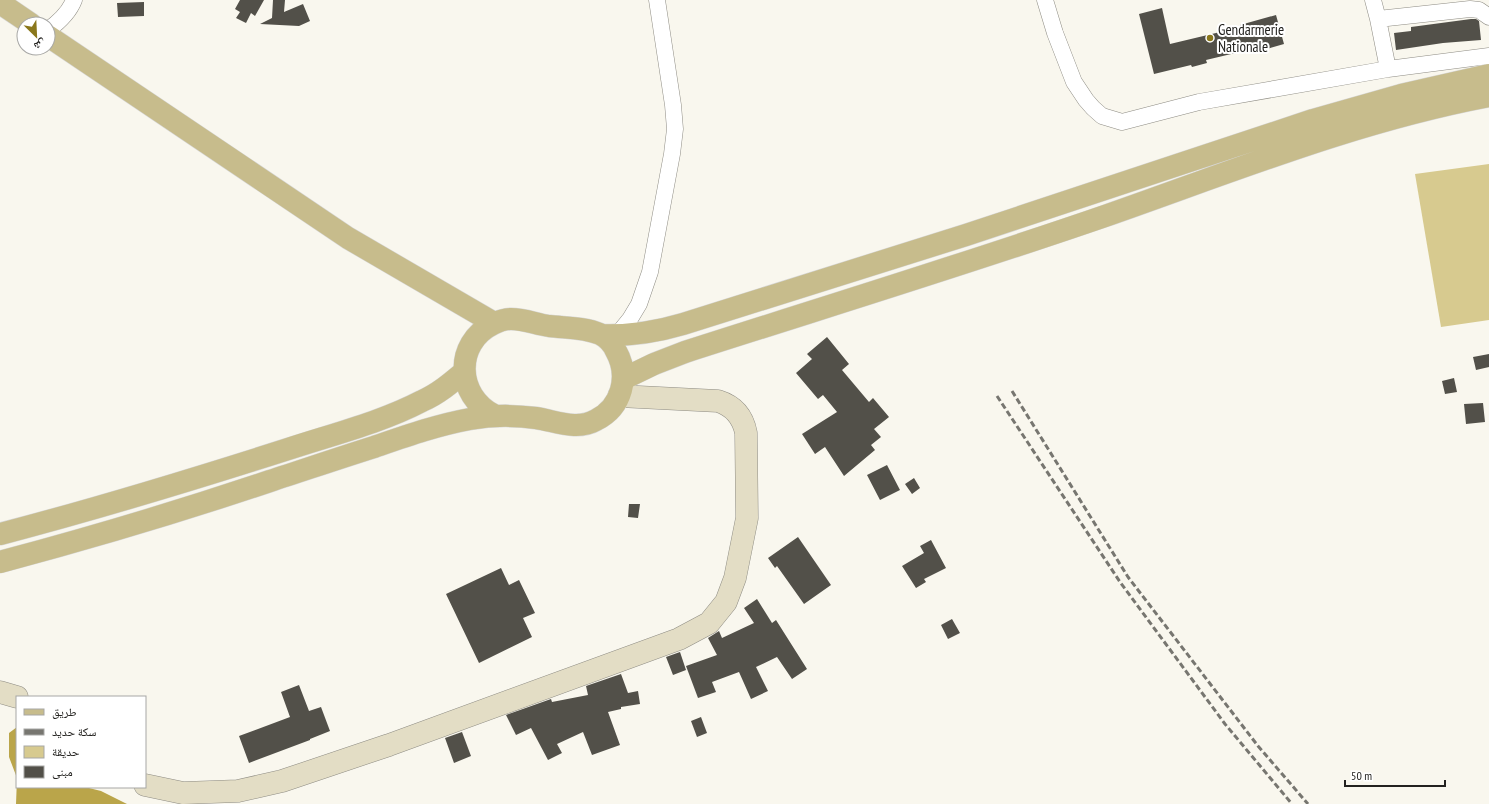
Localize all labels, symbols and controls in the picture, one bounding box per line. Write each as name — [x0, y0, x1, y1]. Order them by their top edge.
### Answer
north arrow — [16, 16, 56, 56]
place label: Gendarmerie Nationale — [1218, 20, 1284, 56]
marker: Gendarmerie Nationale — [1205, 33, 1215, 43]
text: ش — [31, 35, 48, 54]
legend — [16, 696, 146, 788]
text: طريق — [52, 704, 77, 719]
text: سكة حديد — [52, 724, 97, 739]
text: حديقة — [52, 744, 80, 759]
scale bar — [1345, 762, 1445, 788]
text: مبنى — [52, 764, 73, 779]
text: 50 m — [1351, 768, 1372, 783]

